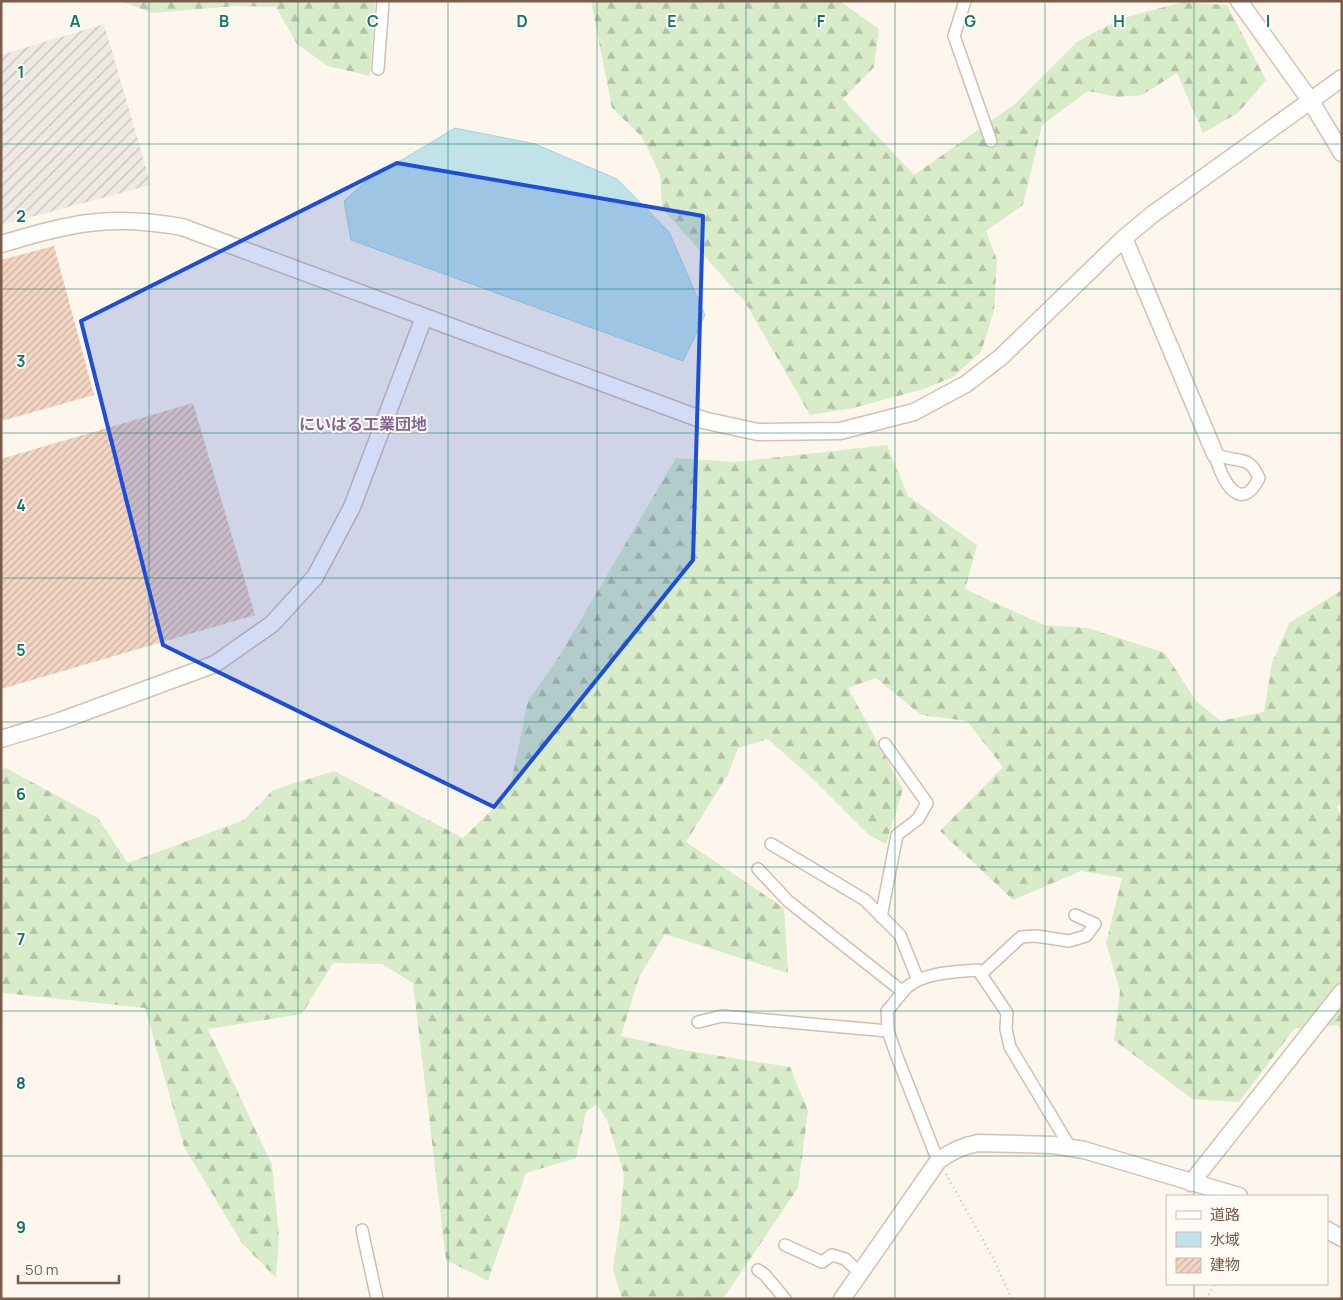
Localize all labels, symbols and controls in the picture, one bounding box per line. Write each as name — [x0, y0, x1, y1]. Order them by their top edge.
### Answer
text: A — [70, 10, 81, 32]
text: B — [219, 10, 229, 32]
text: C — [367, 10, 379, 32]
text: D — [516, 10, 528, 32]
text: E — [667, 10, 677, 32]
text: F — [817, 10, 826, 32]
text: G — [964, 10, 976, 32]
text: H — [1113, 10, 1125, 32]
text: I — [1266, 10, 1270, 32]
text: 1 — [17, 61, 25, 83]
text: 2 — [16, 205, 26, 227]
text: 3 — [16, 350, 26, 372]
district label: にいはる工業団地 — [299, 413, 427, 435]
text: 4 — [16, 494, 26, 516]
text: 5 — [16, 639, 26, 661]
text: 6 — [16, 783, 26, 805]
text: 7 — [17, 928, 25, 950]
text: 8 — [16, 1072, 26, 1094]
legend — [1166, 1195, 1328, 1285]
text: 道路 — [1210, 1204, 1240, 1225]
text: 9 — [16, 1216, 26, 1238]
text: 水域 — [1210, 1229, 1240, 1250]
scale bar — [18, 1252, 119, 1284]
text: 建物 — [1210, 1254, 1240, 1275]
text: 50 m — [25, 1259, 59, 1280]

